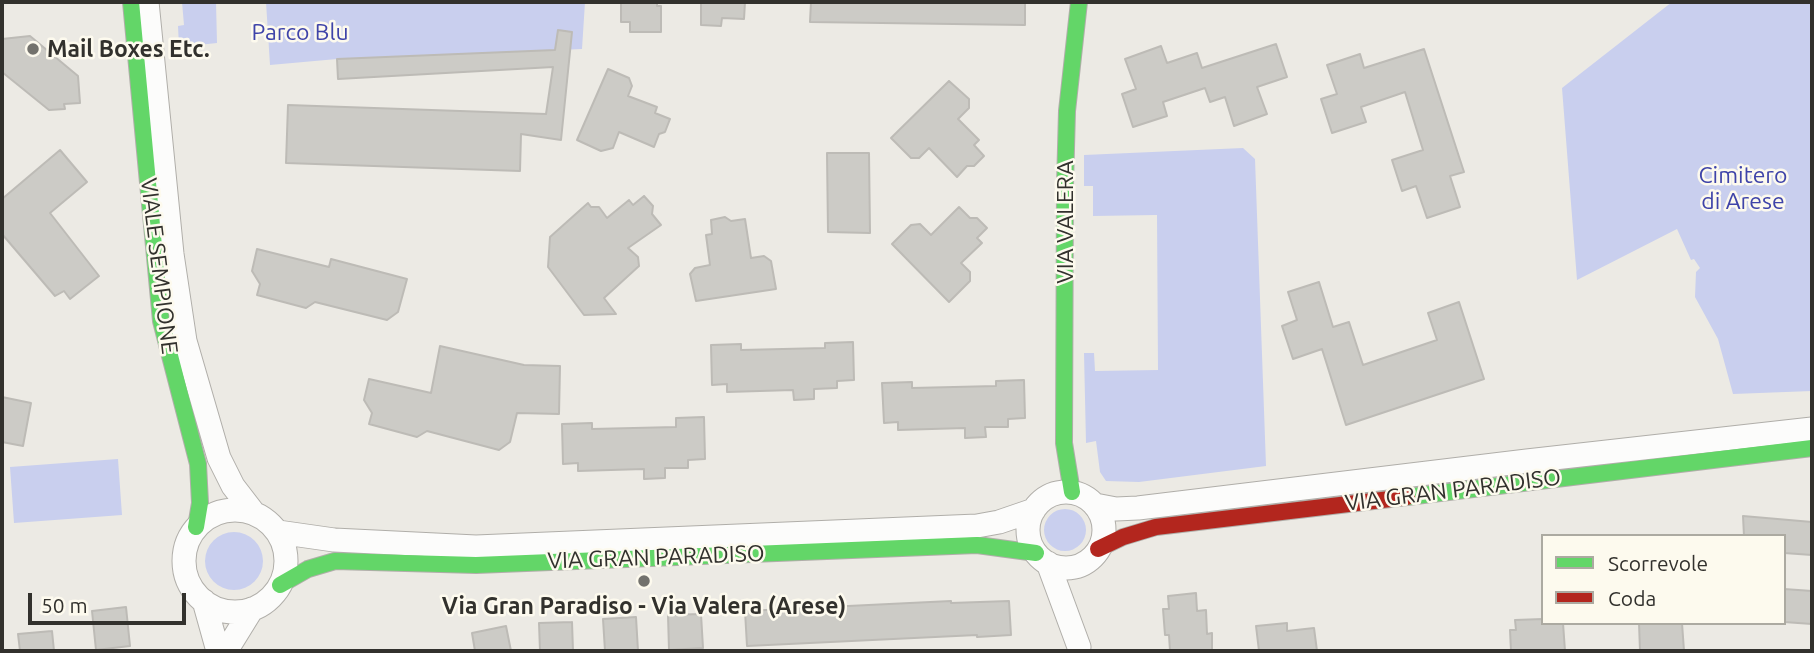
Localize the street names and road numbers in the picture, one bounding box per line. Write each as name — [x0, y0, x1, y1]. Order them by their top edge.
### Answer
street label: VIA VALERA — [1051, 160, 1079, 284]
street label: VIALE SEMPIONE — [135, 176, 183, 356]
street label: VIA GRAN PARADISO — [1343, 463, 1563, 517]
street label: VIA GRAN PARADISO — [547, 539, 765, 575]

